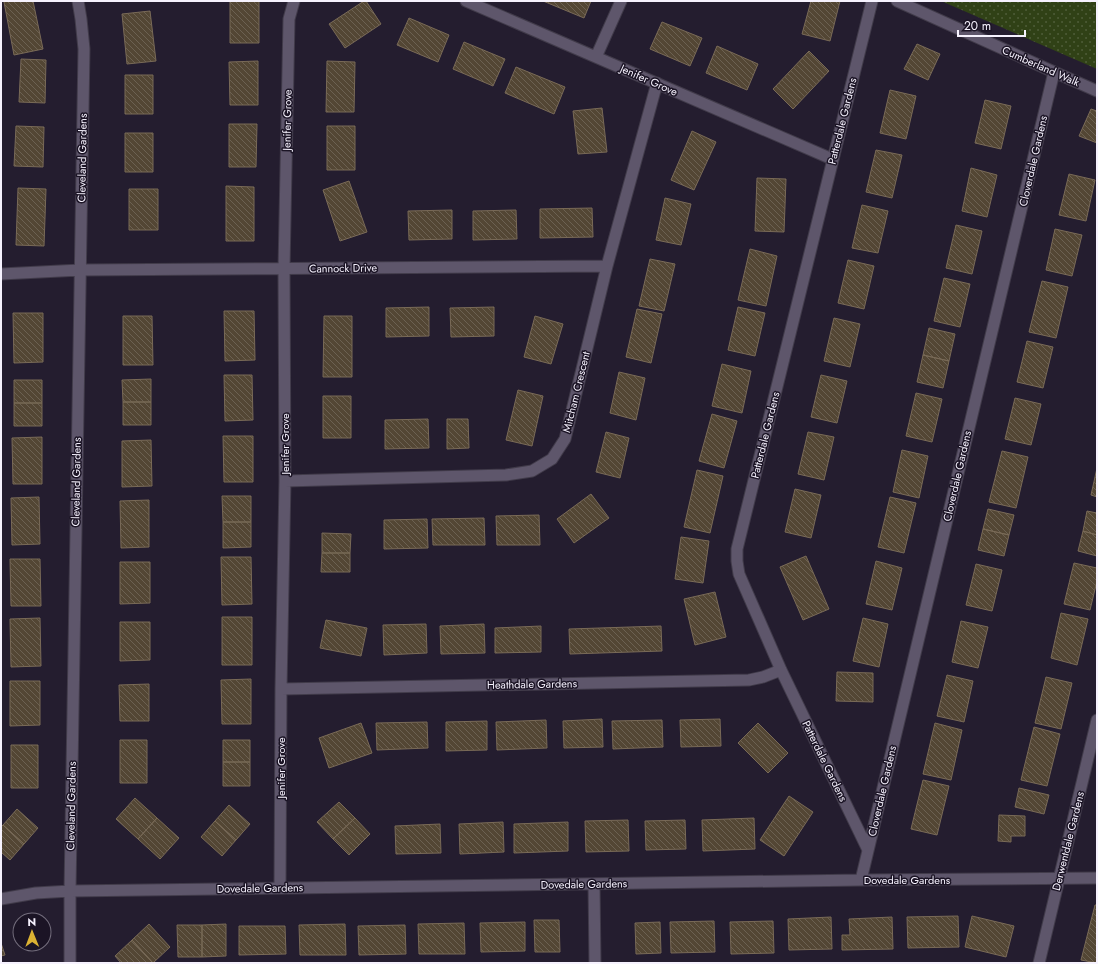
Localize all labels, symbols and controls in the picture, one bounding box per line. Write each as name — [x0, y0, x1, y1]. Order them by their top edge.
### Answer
scale bar — [958, 12, 1025, 38]
text: 20 m — [964, 17, 991, 35]
street label: Cumberland Walk — [1000, 42, 1082, 90]
street label: Jenifer Grove — [616, 59, 680, 100]
street label: Patterdale Gardens — [824, 76, 861, 166]
street label: Jenifer Grove — [278, 89, 296, 153]
street label: Cleveland Gardens — [73, 113, 91, 203]
street label: Cloverdale Gardens — [1015, 113, 1051, 208]
street label: Cannock Drive — [309, 259, 378, 277]
street label: Mitcham Crescent — [558, 349, 594, 434]
street label: Patterdale Gardens — [747, 390, 784, 480]
street label: Jenifer Grove — [277, 413, 293, 477]
street label: Cloverdale Gardens — [939, 428, 975, 523]
street label: Cleveland Gardens — [67, 437, 85, 527]
street label: Heathdale Gardens — [487, 675, 578, 693]
street label: Patterdale Gardens — [798, 718, 852, 805]
street label: Jenifer Grove — [273, 737, 289, 801]
street label: Cloverdale Gardens — [864, 743, 900, 838]
street label: Cleveland Gardens — [62, 761, 80, 851]
street label: Derwentdale Gardens — [1048, 789, 1088, 892]
street label: Dovedale Gardens — [864, 872, 951, 888]
street label: Dovedale Gardens — [541, 875, 628, 893]
street label: Dovedale Gardens — [217, 879, 304, 897]
north arrow — [12, 912, 52, 952]
text: N — [27, 914, 36, 930]

